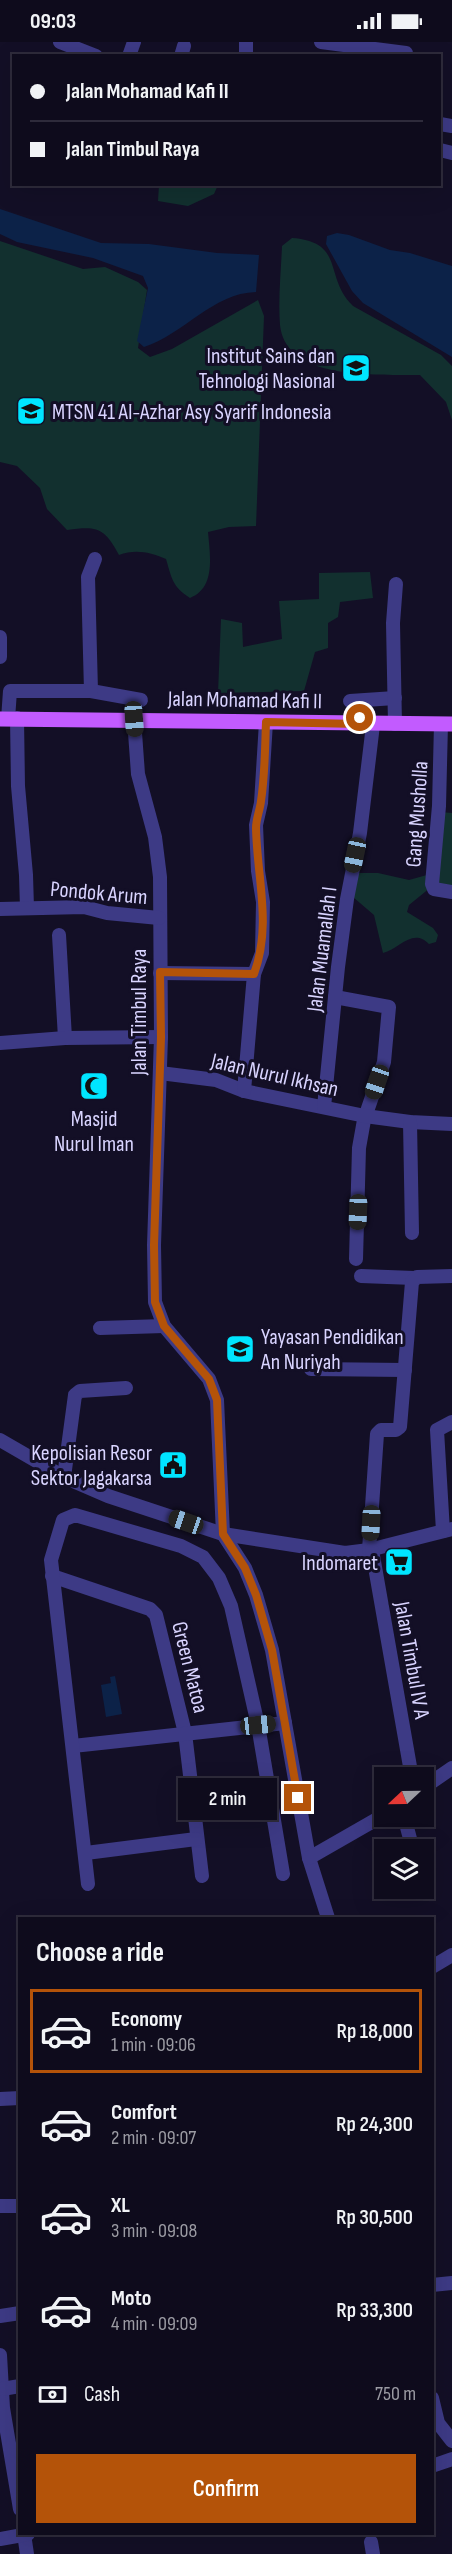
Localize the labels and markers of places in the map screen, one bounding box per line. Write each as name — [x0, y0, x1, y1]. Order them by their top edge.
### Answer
place label: Institut Sains dan Tehnologi Nasional — [198, 343, 335, 395]
school or university icon: Institut Sains dan Tehnologi Nasional — [340, 352, 372, 384]
school or university icon: MTSN 41 Al-Azhar Asy Syarif Indonesia — [15, 395, 47, 427]
place label: MTSN 41 Al-Azhar Asy Syarif Indonesia — [52, 399, 332, 426]
mosque icon: Masjid Nurul Iman — [78, 1070, 110, 1102]
place label: Masjid Nurul Iman — [54, 1106, 134, 1158]
place label: Yayasan Pendidikan An Nuriyah — [260, 1324, 404, 1376]
school or university icon: Yayasan Pendidikan An Nuriyah — [224, 1333, 256, 1365]
place label: Kepolisian Resor Sektor Jagakarsa — [31, 1440, 152, 1492]
public building icon: Kepolisian Resor Sektor Jagakarsa — [157, 1449, 189, 1481]
supermarket icon: Indomaret — [383, 1546, 415, 1578]
place label: Indomaret — [302, 1550, 378, 1577]

